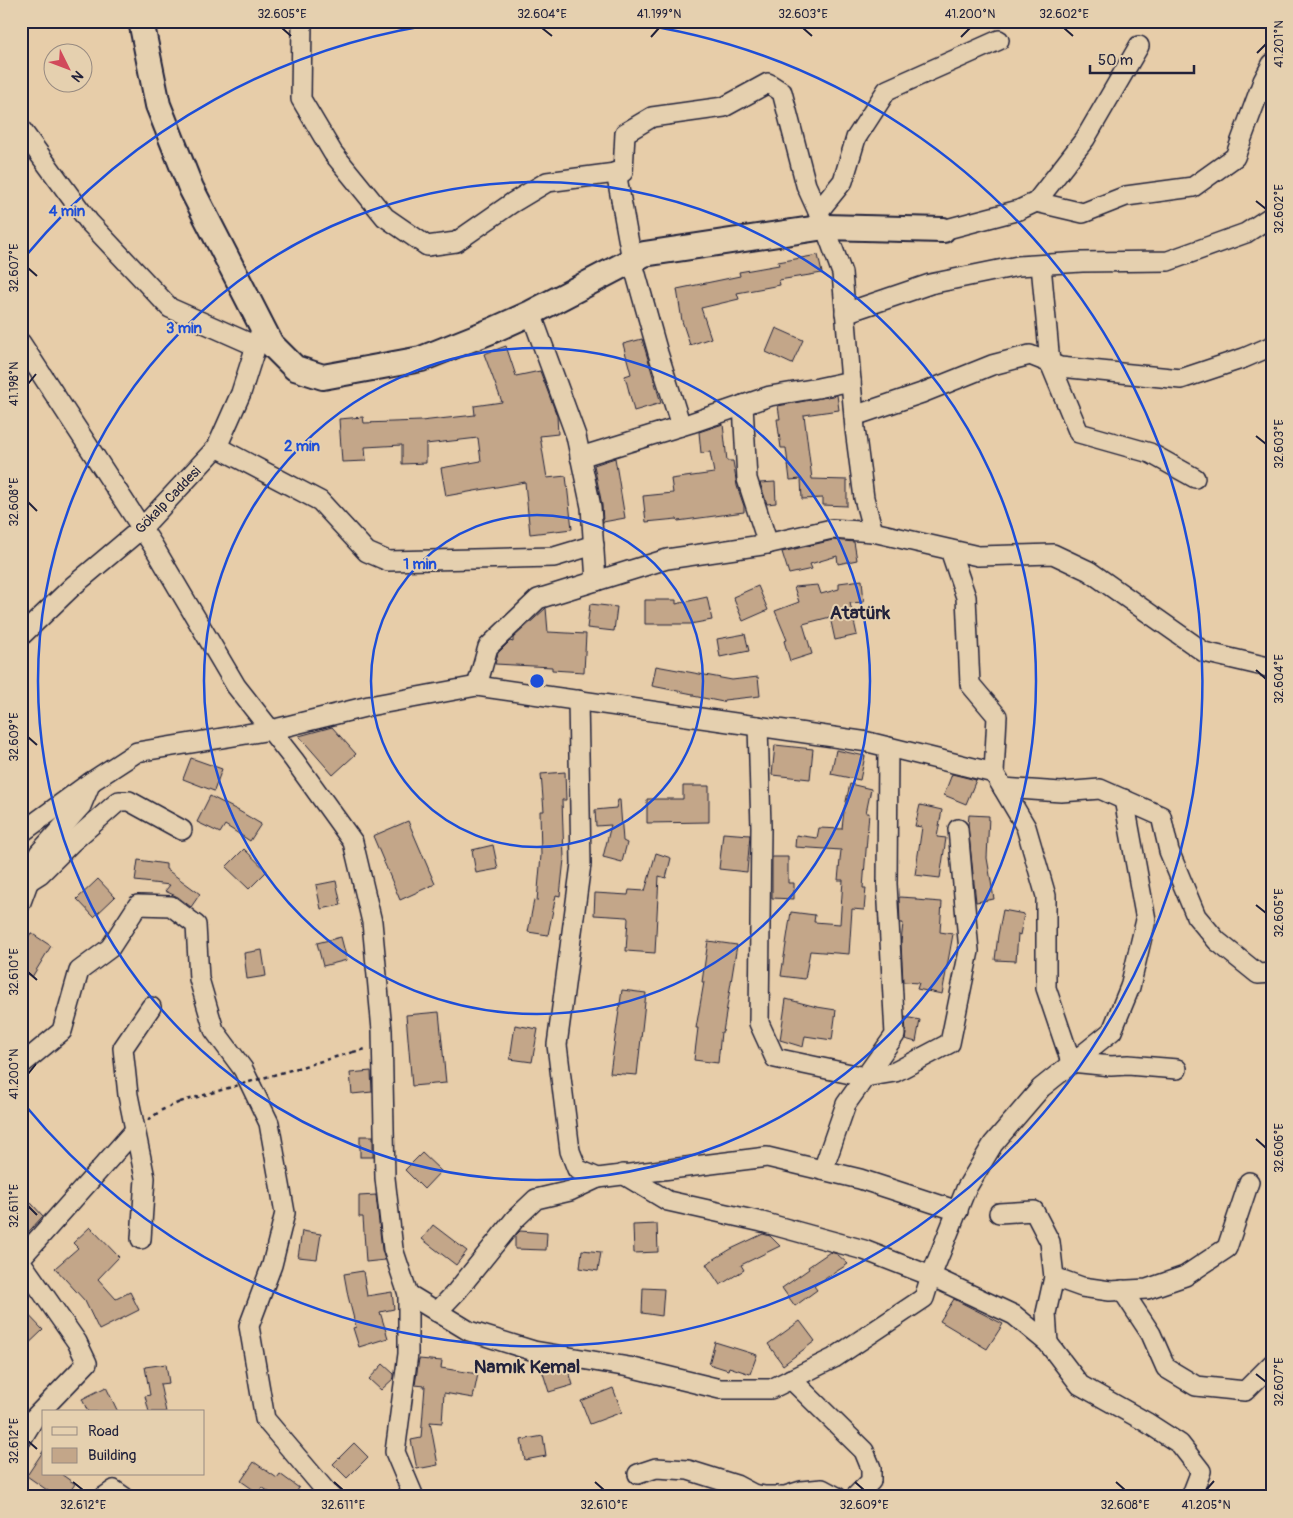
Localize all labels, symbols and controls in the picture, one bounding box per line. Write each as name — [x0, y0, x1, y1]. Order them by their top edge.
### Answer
text: 32.605°E — [257, 7, 307, 22]
text: 32.604°E — [517, 7, 567, 22]
text: 41.199°N — [637, 7, 681, 22]
text: 32.603°E — [778, 7, 828, 22]
text: 41.200°N — [945, 7, 995, 22]
text: 32.602°E — [1039, 7, 1089, 22]
text: 41.201°N — [1272, 20, 1287, 68]
north arrow — [42, 42, 92, 92]
scale bar — [1090, 42, 1194, 74]
text: 50 m — [1098, 51, 1133, 70]
text: N — [68, 67, 87, 86]
text: 32.602°E — [1272, 184, 1287, 234]
text: 4 min — [49, 202, 86, 221]
text: 32.607°E — [7, 243, 22, 293]
text: 3 min — [166, 319, 202, 338]
text: 41.198°N — [7, 362, 22, 406]
text: 32.603°E — [1272, 419, 1287, 469]
text: 2 min — [284, 437, 320, 456]
street label: Gökalp Caddesi — [132, 462, 205, 537]
text: 32.608°E — [7, 478, 22, 526]
text: 1 min — [403, 555, 437, 574]
district label: Atatürk — [830, 601, 891, 625]
text: 32.604°E — [1272, 654, 1287, 704]
centre of rings — [528, 672, 546, 690]
text: 32.609°E — [7, 713, 22, 761]
text: 32.605°E — [1272, 888, 1287, 938]
text: 32.610°E — [7, 948, 22, 996]
text: 41.200°N — [7, 1049, 22, 1099]
text: 32.606°E — [1272, 1123, 1287, 1173]
text: 32.611°E — [7, 1184, 22, 1228]
district label: Namık Kemal — [474, 1355, 580, 1379]
text: 32.607°E — [1272, 1357, 1287, 1407]
legend — [42, 1410, 205, 1476]
text: 32.612°E — [7, 1418, 22, 1464]
text: Road — [88, 1422, 119, 1441]
text: Building — [88, 1446, 136, 1465]
text: 32.612°E — [60, 1498, 106, 1513]
text: 32.611°E — [321, 1498, 365, 1513]
text: 32.610°E — [580, 1498, 628, 1513]
text: 32.609°E — [840, 1498, 888, 1513]
text: 32.608°E — [1101, 1498, 1149, 1513]
text: 41.205°N — [1181, 1498, 1231, 1513]

